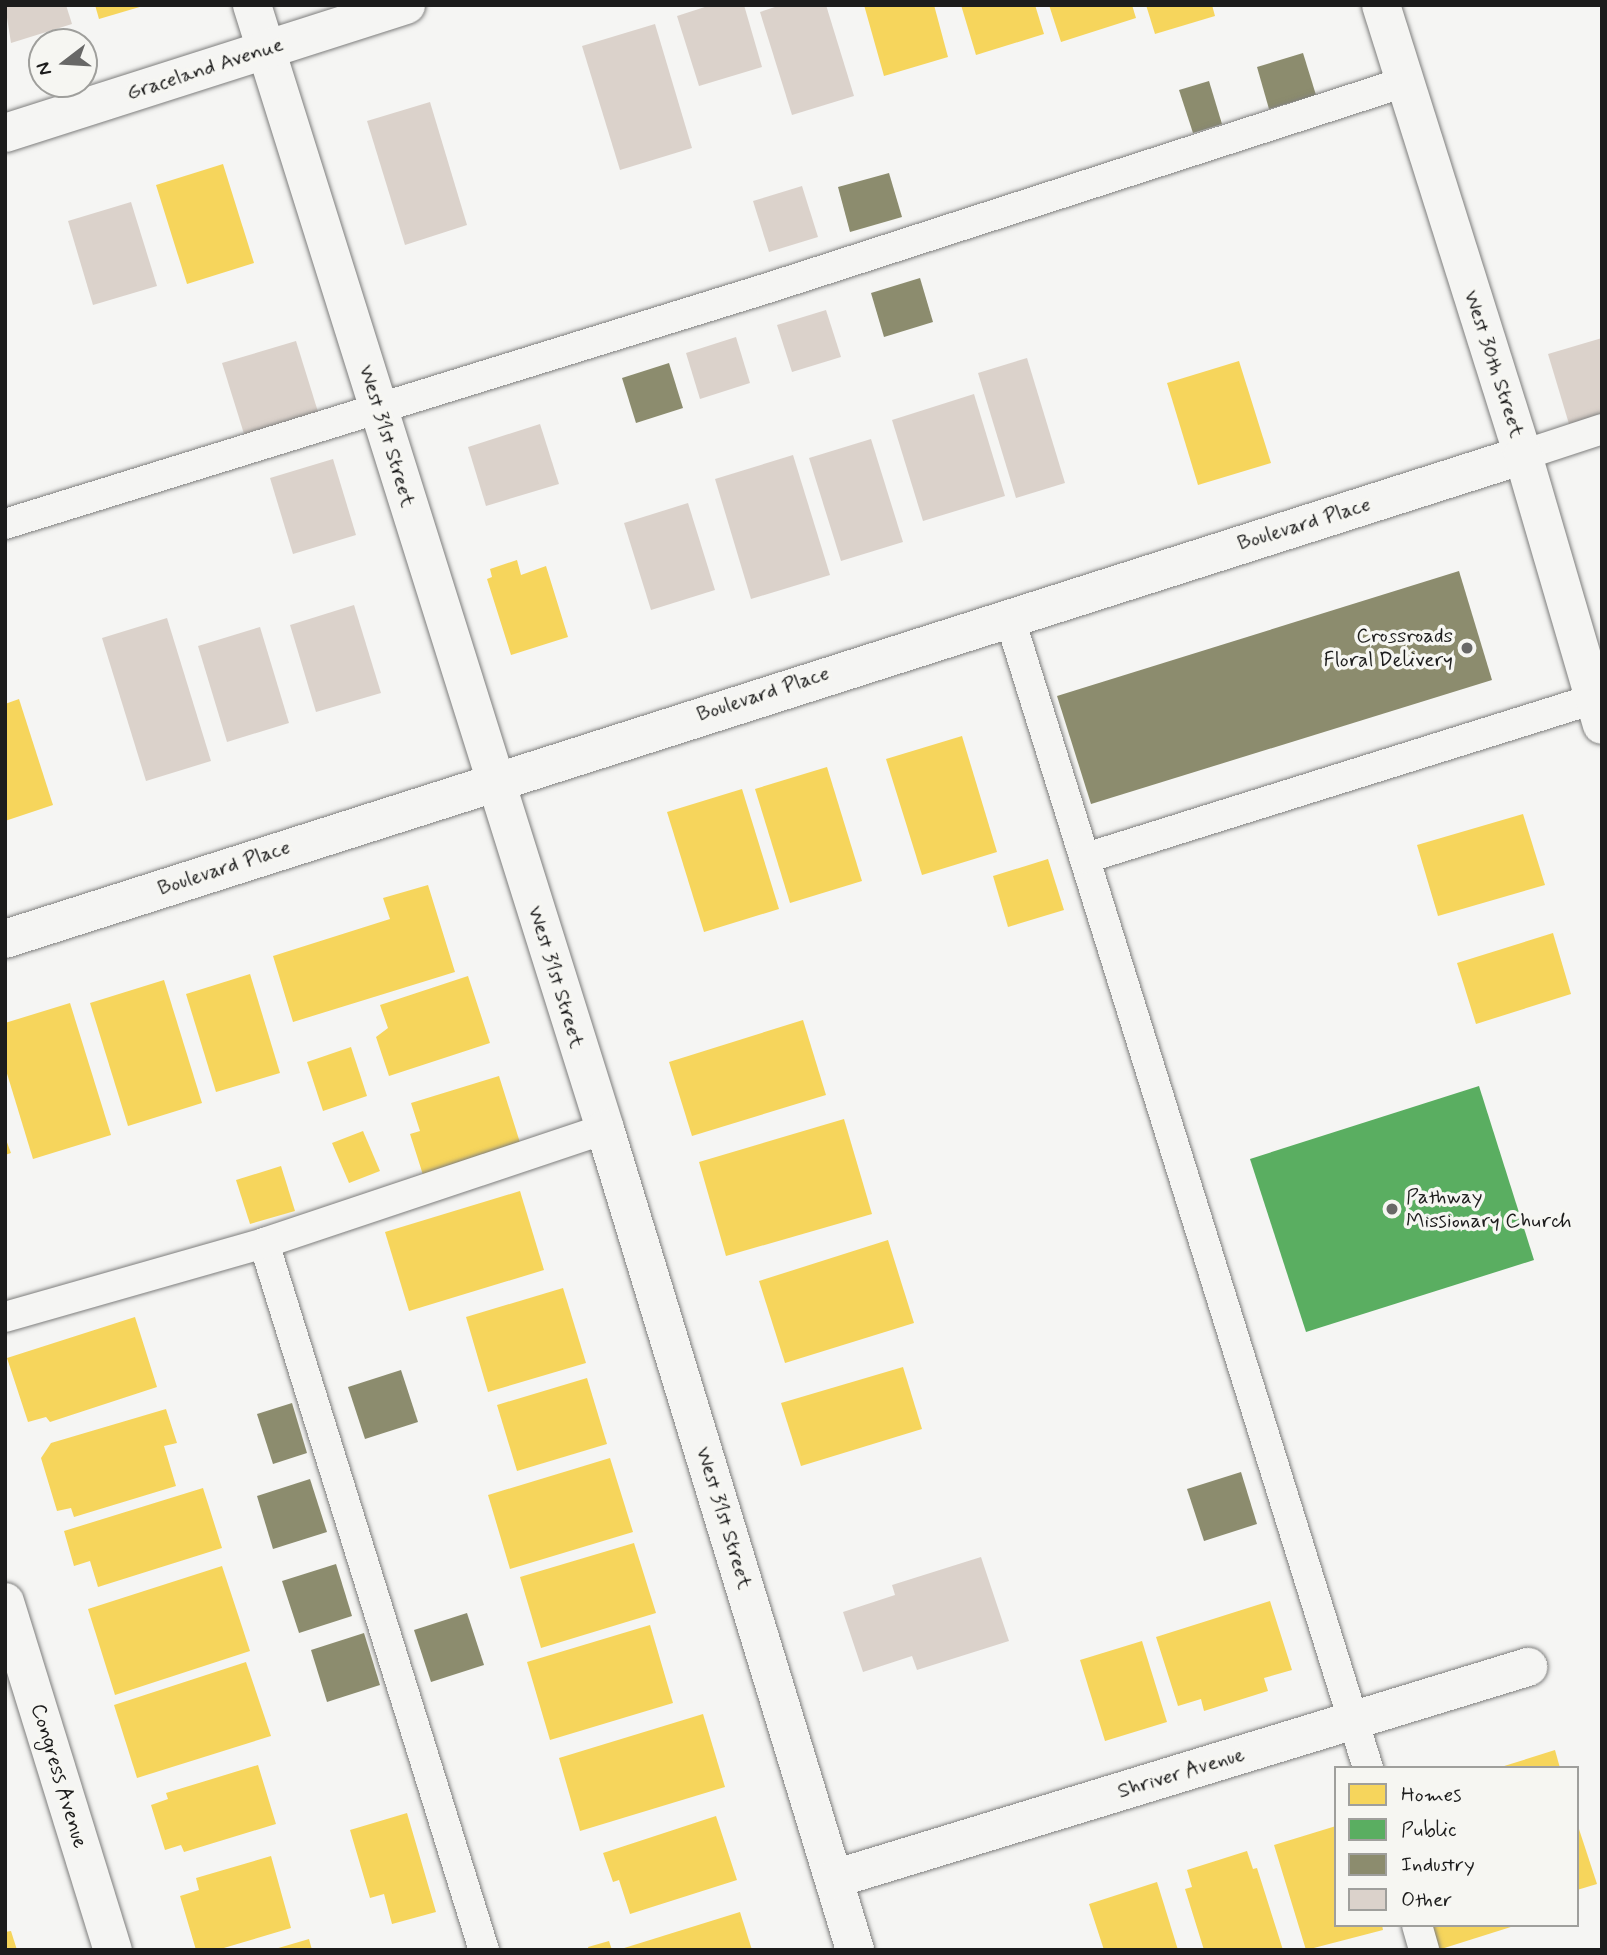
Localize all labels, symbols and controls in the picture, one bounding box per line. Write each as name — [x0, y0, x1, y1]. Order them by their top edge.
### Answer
north arrow — [28, 28, 98, 98]
street label: Graceland Avenue — [124, 32, 286, 106]
text: N — [31, 59, 58, 78]
street label: West 30th Street — [1458, 287, 1530, 441]
street label: West 31st Street — [353, 362, 421, 510]
street label: Boulevard Place — [1236, 492, 1372, 556]
place label: Crossroads Floral Delivery — [1323, 623, 1453, 673]
marker: Crossroads Floral Delivery — [1459, 640, 1475, 656]
street label: Boulevard Place — [695, 661, 831, 727]
street label: Boulevard Place — [156, 835, 292, 901]
street label: West 31st Street — [522, 903, 590, 1051]
place label: Pathway Missionary Church — [1406, 1184, 1572, 1234]
marker: Pathway Missionary Church — [1384, 1201, 1400, 1217]
street label: West 31st Street — [690, 1444, 758, 1592]
street label: Congress Avenue — [25, 1699, 93, 1853]
street label: Shriver Avenue — [1112, 1741, 1250, 1805]
legend — [1334, 1766, 1579, 1927]
text: Homes — [1401, 1781, 1461, 1809]
text: Public — [1401, 1816, 1457, 1844]
text: Industry — [1401, 1851, 1475, 1879]
text: Other — [1401, 1886, 1452, 1914]

